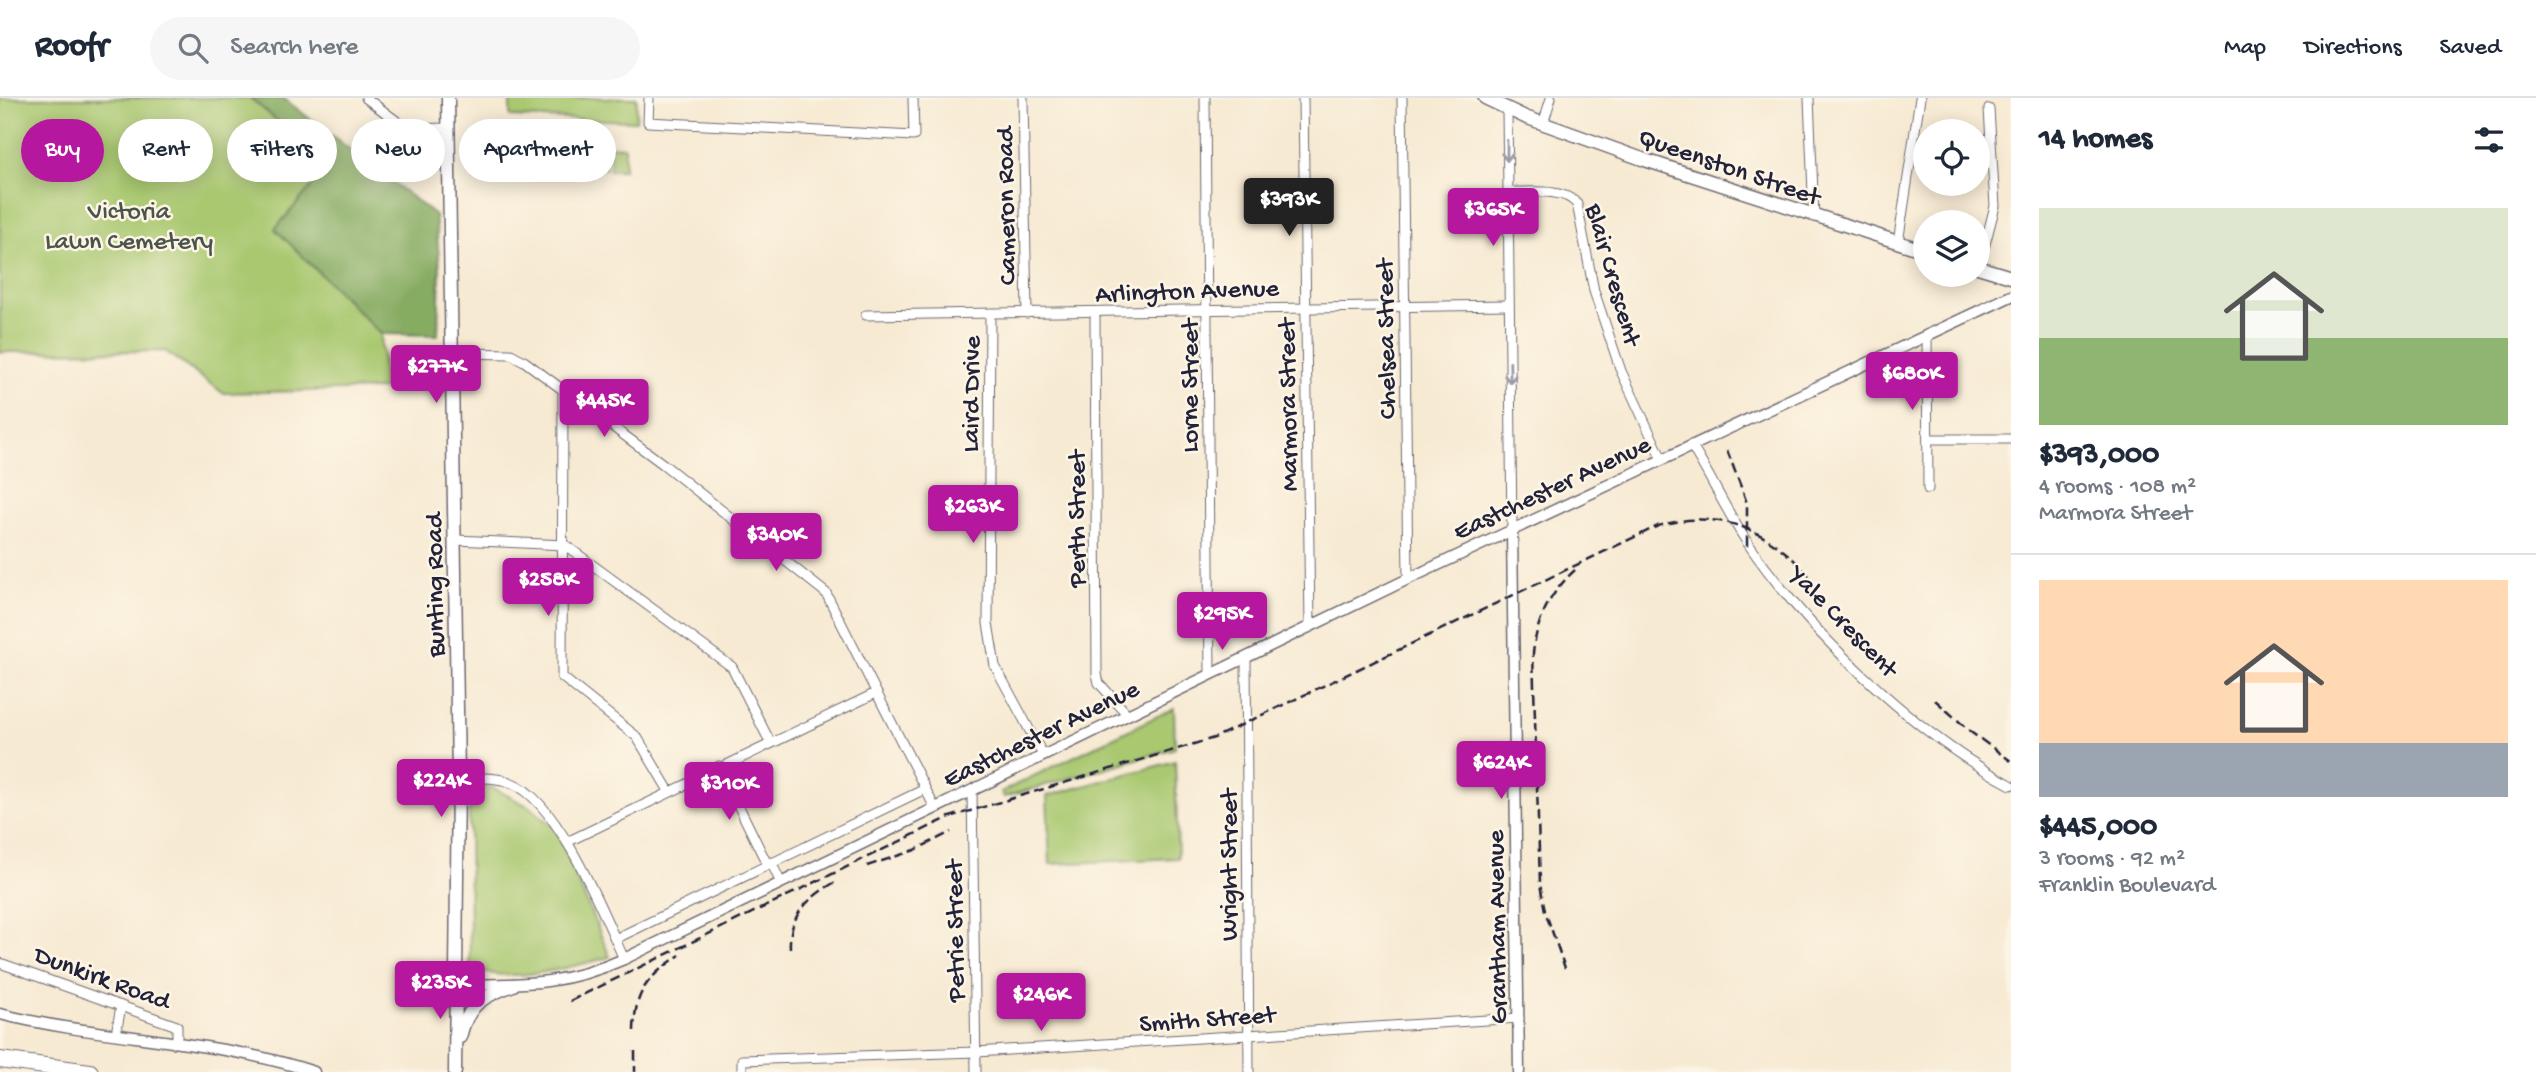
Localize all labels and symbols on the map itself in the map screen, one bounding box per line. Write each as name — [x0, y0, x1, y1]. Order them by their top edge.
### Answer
street label: Queenston Street — [1633, 124, 1826, 216]
street label: Cameron Road — [992, 125, 1025, 285]
one-way arrow — [1500, 139, 1514, 162]
pin: $393K — [1240, 178, 1338, 238]
pin: $365K — [1444, 188, 1542, 248]
park label: Victoria Lawn Cemetery — [45, 198, 213, 259]
street label: Blair Crescent — [1575, 200, 1646, 352]
street label: Chelsea Street — [1372, 256, 1405, 419]
street label: Arlington Avenue — [1095, 275, 1280, 312]
street label: Marmora Street — [1273, 316, 1308, 492]
street label: Lorne Street — [1177, 317, 1208, 453]
street label: Laird Drive — [957, 335, 990, 453]
pin: $277K — [387, 345, 485, 405]
pin: $680K — [1863, 352, 1961, 412]
one-way arrow — [1503, 361, 1516, 384]
pin: $445K — [555, 380, 653, 439]
street label: Eastchester Avenue — [1449, 431, 1657, 549]
street label: Perth Street — [1064, 448, 1095, 589]
pin: $263K — [924, 486, 1022, 545]
street label: Bunting Road — [421, 511, 454, 658]
pin: $340K — [727, 514, 825, 573]
pin: $258K — [499, 559, 597, 618]
street label: Yale Crescent — [1779, 559, 1904, 687]
pin: $295K — [1173, 592, 1271, 652]
street label: Eastchester Avenue — [939, 675, 1146, 797]
pin: $624K — [1452, 742, 1550, 801]
pin: $224K — [392, 760, 490, 819]
pin: $310K — [680, 762, 778, 822]
street label: Wright Street — [1216, 787, 1247, 941]
street label: Grantham Avenue — [1482, 829, 1517, 1024]
street label: Petrie Street — [941, 857, 974, 1003]
street label: Dunkirk Road — [27, 941, 175, 1020]
pin: $235K — [391, 962, 489, 1021]
pin: $246K — [992, 974, 1090, 1033]
street label: Smith Street — [1138, 1001, 1279, 1042]

